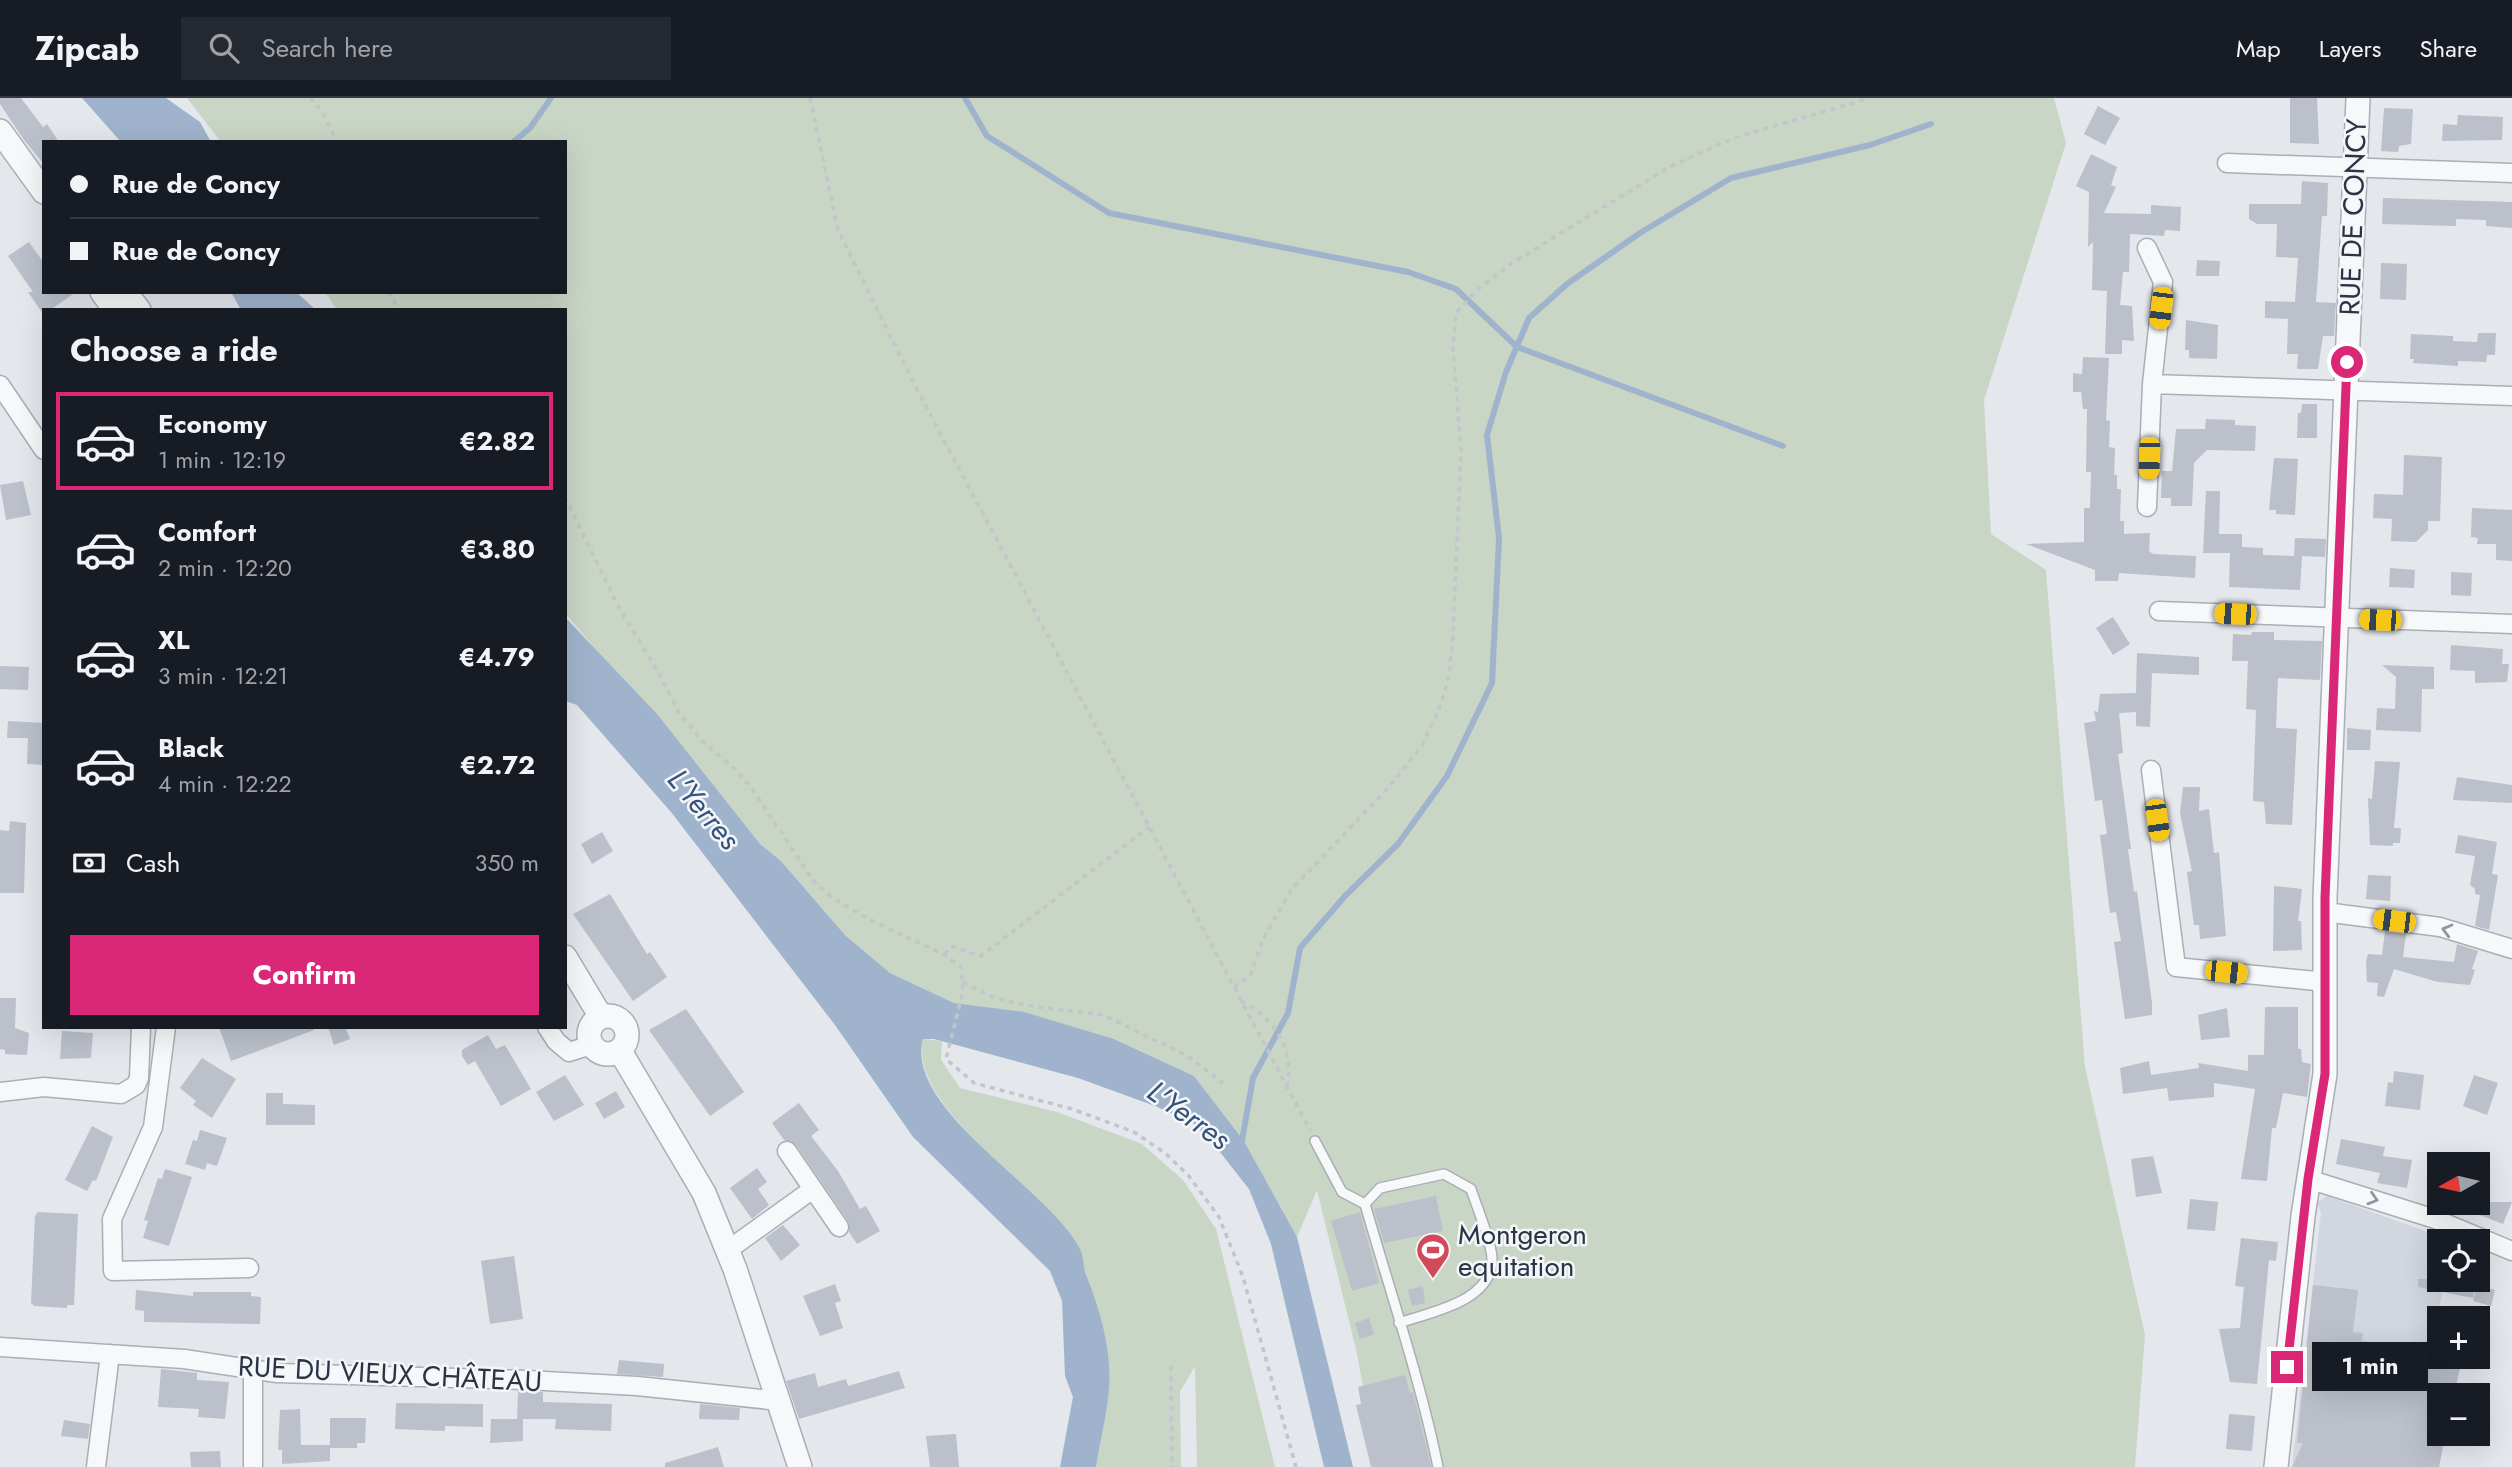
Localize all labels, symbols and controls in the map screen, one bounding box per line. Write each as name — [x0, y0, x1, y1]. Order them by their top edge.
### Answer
search box — [181, 17, 671, 80]
text: Zipcab — [35, 25, 139, 72]
icon: search — [205, 29, 243, 67]
text: Search here — [261, 29, 393, 67]
text: Map — [2236, 31, 2281, 66]
text: Layers — [2319, 31, 2381, 66]
text: Share — [2419, 31, 2477, 66]
street label: RUE DE CONCY — [2329, 118, 2377, 316]
text: Rue de Concy — [112, 165, 280, 203]
text: Rue de Concy — [112, 232, 280, 270]
car — [2149, 286, 2174, 330]
text: Choose a ride — [70, 327, 278, 373]
route start — [2331, 346, 2363, 378]
text: Economy — [158, 405, 267, 443]
icon: car — [74, 410, 137, 473]
text: €2.82 — [459, 422, 535, 460]
car — [2138, 437, 2161, 479]
text: 1 min · 12:19 — [158, 443, 286, 477]
text: Comfort — [158, 513, 256, 551]
icon: car — [74, 518, 137, 581]
text: €3.80 — [460, 530, 535, 568]
text: 2 min · 12:20 — [158, 551, 292, 585]
car — [2214, 603, 2257, 625]
car — [2359, 609, 2402, 631]
text: XL — [158, 621, 190, 659]
icon: car — [74, 626, 137, 689]
text: €4.79 — [458, 638, 535, 676]
text: 3 min · 12:21 — [158, 659, 288, 693]
text: Black — [158, 729, 224, 767]
icon: car — [74, 734, 137, 797]
text: €2.72 — [460, 746, 535, 784]
water label: L'Yerres — [658, 759, 751, 859]
text: 4 min · 12:22 — [158, 767, 292, 801]
car — [2144, 798, 2171, 842]
icon: cash — [70, 844, 108, 882]
text: Cash — [126, 844, 180, 882]
text: 350 m — [475, 846, 539, 880]
car — [2372, 908, 2417, 934]
one-way arrow — [2441, 923, 2453, 938]
button: Confirm — [70, 935, 539, 1015]
car — [2205, 959, 2248, 985]
water label: L'Yerres — [1139, 1070, 1240, 1160]
north arrow — [2427, 1152, 2490, 1214]
map controls — [2427, 1152, 2490, 1446]
one-way arrow — [2367, 1191, 2379, 1206]
place label: Montgeron equitation — [1458, 1214, 1587, 1287]
button: locate — [2427, 1229, 2490, 1292]
sports icon: Montgeron equitation — [1414, 1231, 1452, 1280]
button: + — [2427, 1306, 2490, 1369]
callout: 1 min — [2312, 1342, 2427, 1392]
street label: RUE DU VIEUX CHÂTEAU — [237, 1346, 543, 1402]
text: 1 min — [2341, 1349, 2399, 1383]
route end — [2271, 1351, 2303, 1383]
button: − — [2427, 1383, 2490, 1446]

